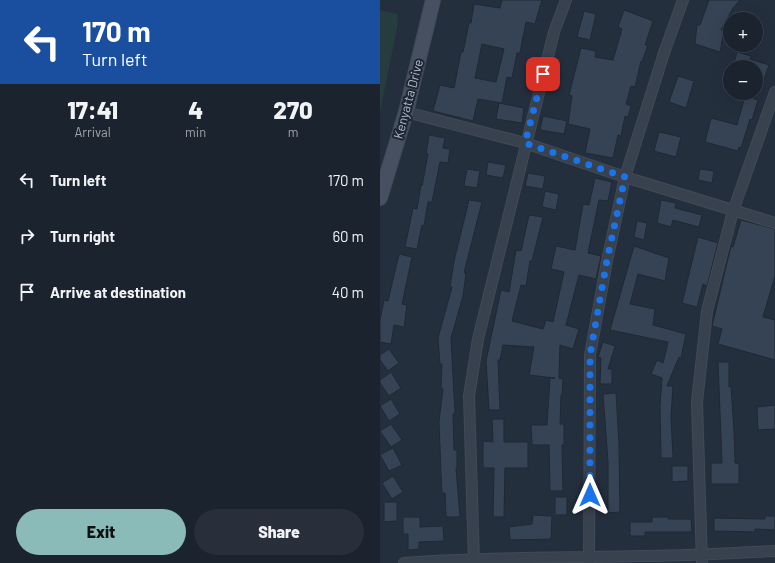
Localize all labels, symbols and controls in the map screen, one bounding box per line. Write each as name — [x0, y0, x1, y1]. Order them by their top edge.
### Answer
map controls — [723, 12, 763, 100]
button: + — [723, 12, 763, 52]
text: 170 m — [82, 14, 151, 48]
icon: left — [16, 16, 68, 68]
text: Turn left — [82, 48, 148, 70]
street label: Kenyatta Drive — [390, 57, 426, 141]
pin — [526, 57, 560, 91]
button: − — [723, 60, 763, 100]
icon: arrive — [532, 63, 554, 85]
text: 17:41 — [67, 95, 118, 124]
text: 4 — [188, 95, 203, 124]
text: 270 — [273, 95, 313, 124]
text: Arrival — [74, 124, 111, 140]
text: min — [185, 124, 206, 140]
text: m — [288, 124, 298, 140]
icon: left — [16, 169, 38, 191]
text: Turn left — [50, 171, 106, 189]
text: 170 m — [328, 171, 364, 189]
icon: right — [16, 225, 38, 247]
text: Turn right — [50, 227, 115, 245]
text: 60 m — [332, 227, 364, 245]
icon: arrive — [16, 281, 38, 303]
text: Arrive at destination — [50, 283, 186, 301]
text: 40 m — [332, 283, 364, 301]
position arrow — [569, 474, 611, 516]
button: Exit — [16, 509, 186, 555]
button: Share — [194, 509, 364, 555]

